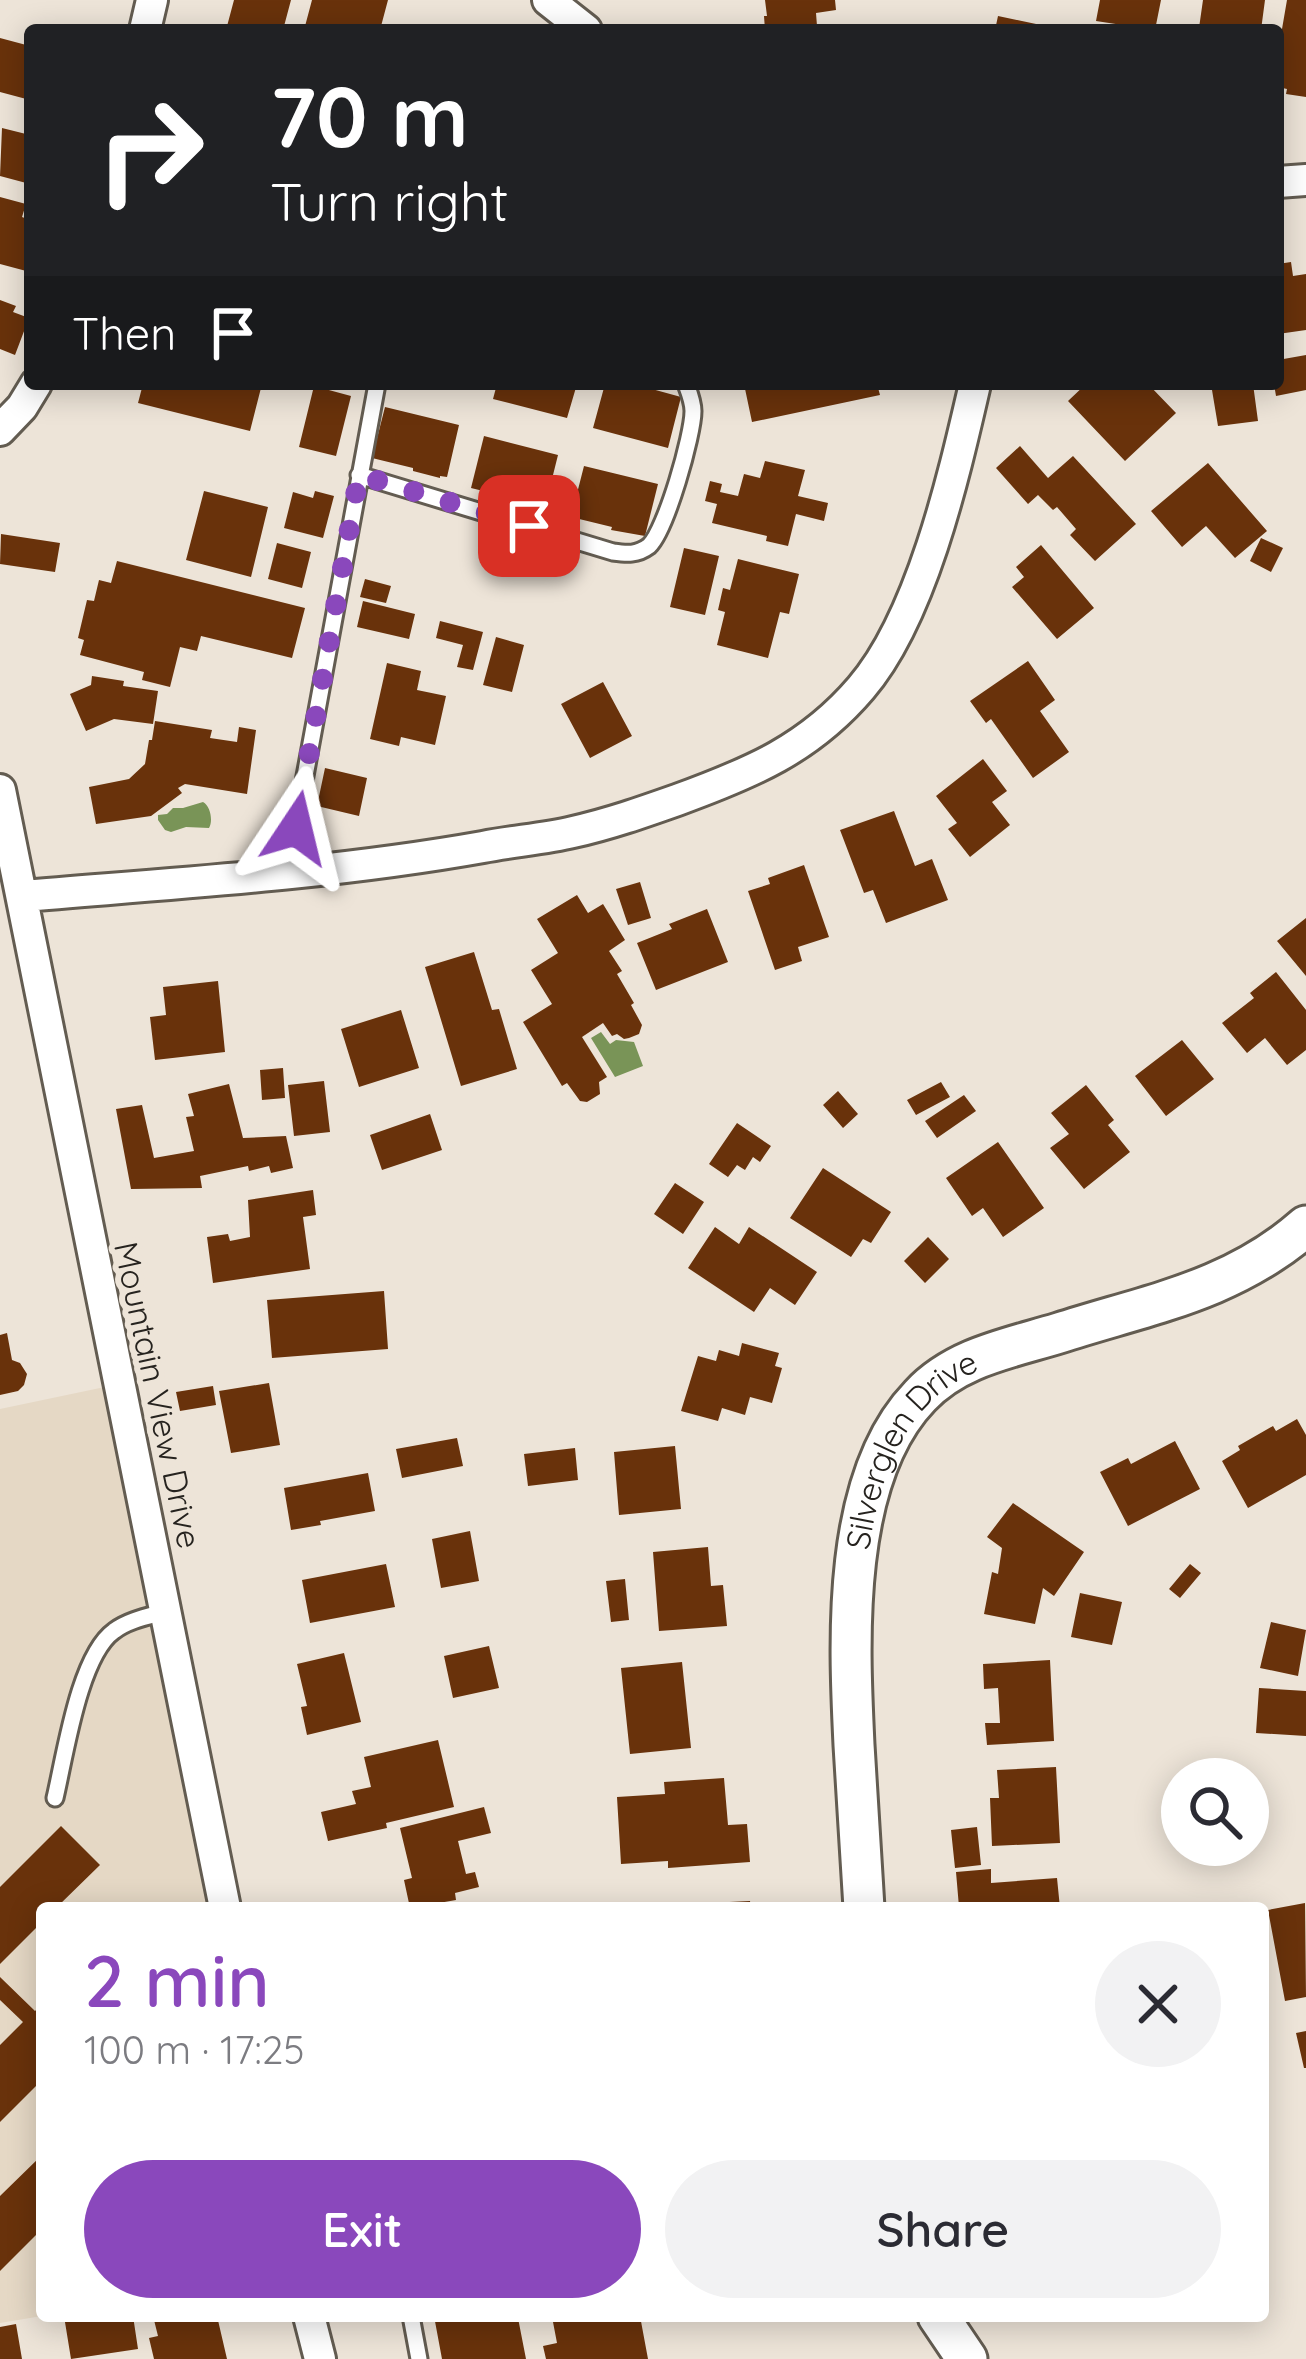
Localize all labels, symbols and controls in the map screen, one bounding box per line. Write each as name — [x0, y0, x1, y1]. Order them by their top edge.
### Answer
text: 70 m — [270, 63, 469, 168]
icon: right — [72, 72, 228, 228]
text: Turn right — [270, 167, 509, 235]
icon: arrive — [200, 300, 266, 366]
text: Then — [72, 305, 176, 361]
pin — [478, 475, 580, 577]
icon: arrive — [496, 493, 562, 559]
position arrow — [233, 765, 359, 891]
street label: Mountain View Drive — [106, 1238, 211, 1552]
street label: Silverglen Drive — [836, 1340, 983, 1552]
map controls — [1161, 1758, 1269, 1866]
button: search — [1161, 1758, 1269, 1866]
text: 2 min — [84, 1935, 270, 2025]
button: close — [1095, 1941, 1221, 2067]
text: 100 m · 17:25 — [84, 2025, 305, 2074]
button: Exit — [84, 2160, 641, 2298]
button: Share — [665, 2160, 1221, 2298]

